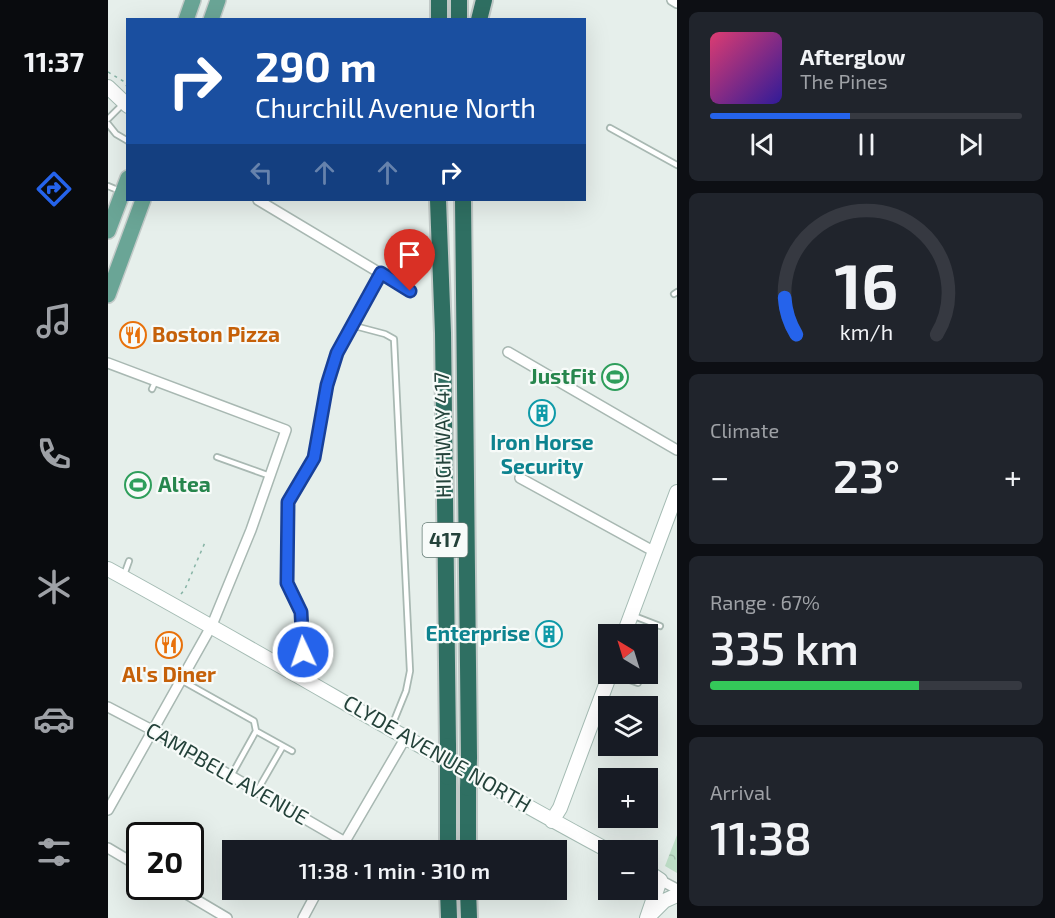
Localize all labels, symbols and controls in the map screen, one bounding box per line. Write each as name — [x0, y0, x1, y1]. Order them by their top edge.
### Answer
text: 290 m — [255, 40, 377, 90]
icon: right — [156, 42, 234, 120]
text: Afterglow — [800, 43, 905, 69]
text: 11:37 — [24, 45, 84, 77]
text: The Pines — [800, 69, 888, 93]
text: Churchill Avenue North — [255, 91, 536, 123]
icon: previous — [746, 128, 779, 161]
icon: pause — [850, 128, 883, 161]
icon: next — [954, 128, 987, 161]
icon: left — [245, 156, 278, 189]
icon: ahead — [308, 156, 341, 189]
icon: ahead — [371, 156, 404, 189]
icon: right — [434, 156, 467, 189]
icon: directions — [33, 168, 75, 210]
pin — [384, 229, 435, 291]
icon: arrive — [393, 238, 426, 271]
text: 16 — [834, 247, 898, 322]
icon: music — [33, 300, 75, 342]
text: km/h — [839, 319, 893, 344]
restaurant icon: Boston Pizza — [118, 320, 148, 350]
place label: Boston Pizza — [152, 321, 280, 346]
sports icon: JustFit — [600, 362, 630, 392]
place label: JustFit — [530, 363, 596, 388]
street label: HIGHWAY 417 — [428, 371, 455, 498]
building icon: Iron Horse Security — [527, 398, 557, 428]
text: Climate — [710, 418, 779, 442]
place label: Iron Horse Security — [490, 429, 594, 479]
icon: phone — [33, 433, 75, 475]
text: 23° — [833, 448, 900, 502]
text: − — [710, 456, 729, 496]
text: + — [1004, 456, 1022, 496]
sports icon: Altea — [123, 470, 153, 500]
place label: Altea — [158, 471, 211, 496]
road number: 417 — [422, 523, 468, 557]
icon: climate — [33, 566, 75, 608]
text: Range · 67% — [710, 590, 820, 614]
building icon: Enterprise — [534, 619, 564, 649]
position arrow — [271, 620, 335, 684]
place label: Enterprise — [425, 620, 530, 645]
text: 335 km — [710, 620, 859, 674]
north arrow — [598, 624, 658, 684]
map controls — [598, 624, 658, 900]
restaurant icon: Al's Diner — [154, 630, 184, 660]
place label: Al's Diner — [122, 661, 216, 686]
street label: CLYDE AVENUE NORTH — [339, 689, 536, 817]
button: layers — [598, 696, 658, 756]
icon: car — [33, 698, 75, 740]
street label: CAMPBELL AVENUE — [142, 716, 313, 829]
button: + — [598, 768, 658, 828]
text: Arrival — [710, 780, 771, 804]
text: 11:38 — [710, 810, 812, 864]
speed limit sign: 20 — [126, 822, 204, 900]
icon: filters — [33, 831, 75, 873]
button: − — [598, 840, 658, 900]
text: 11:38 · 1 min · 310 m — [299, 857, 490, 883]

